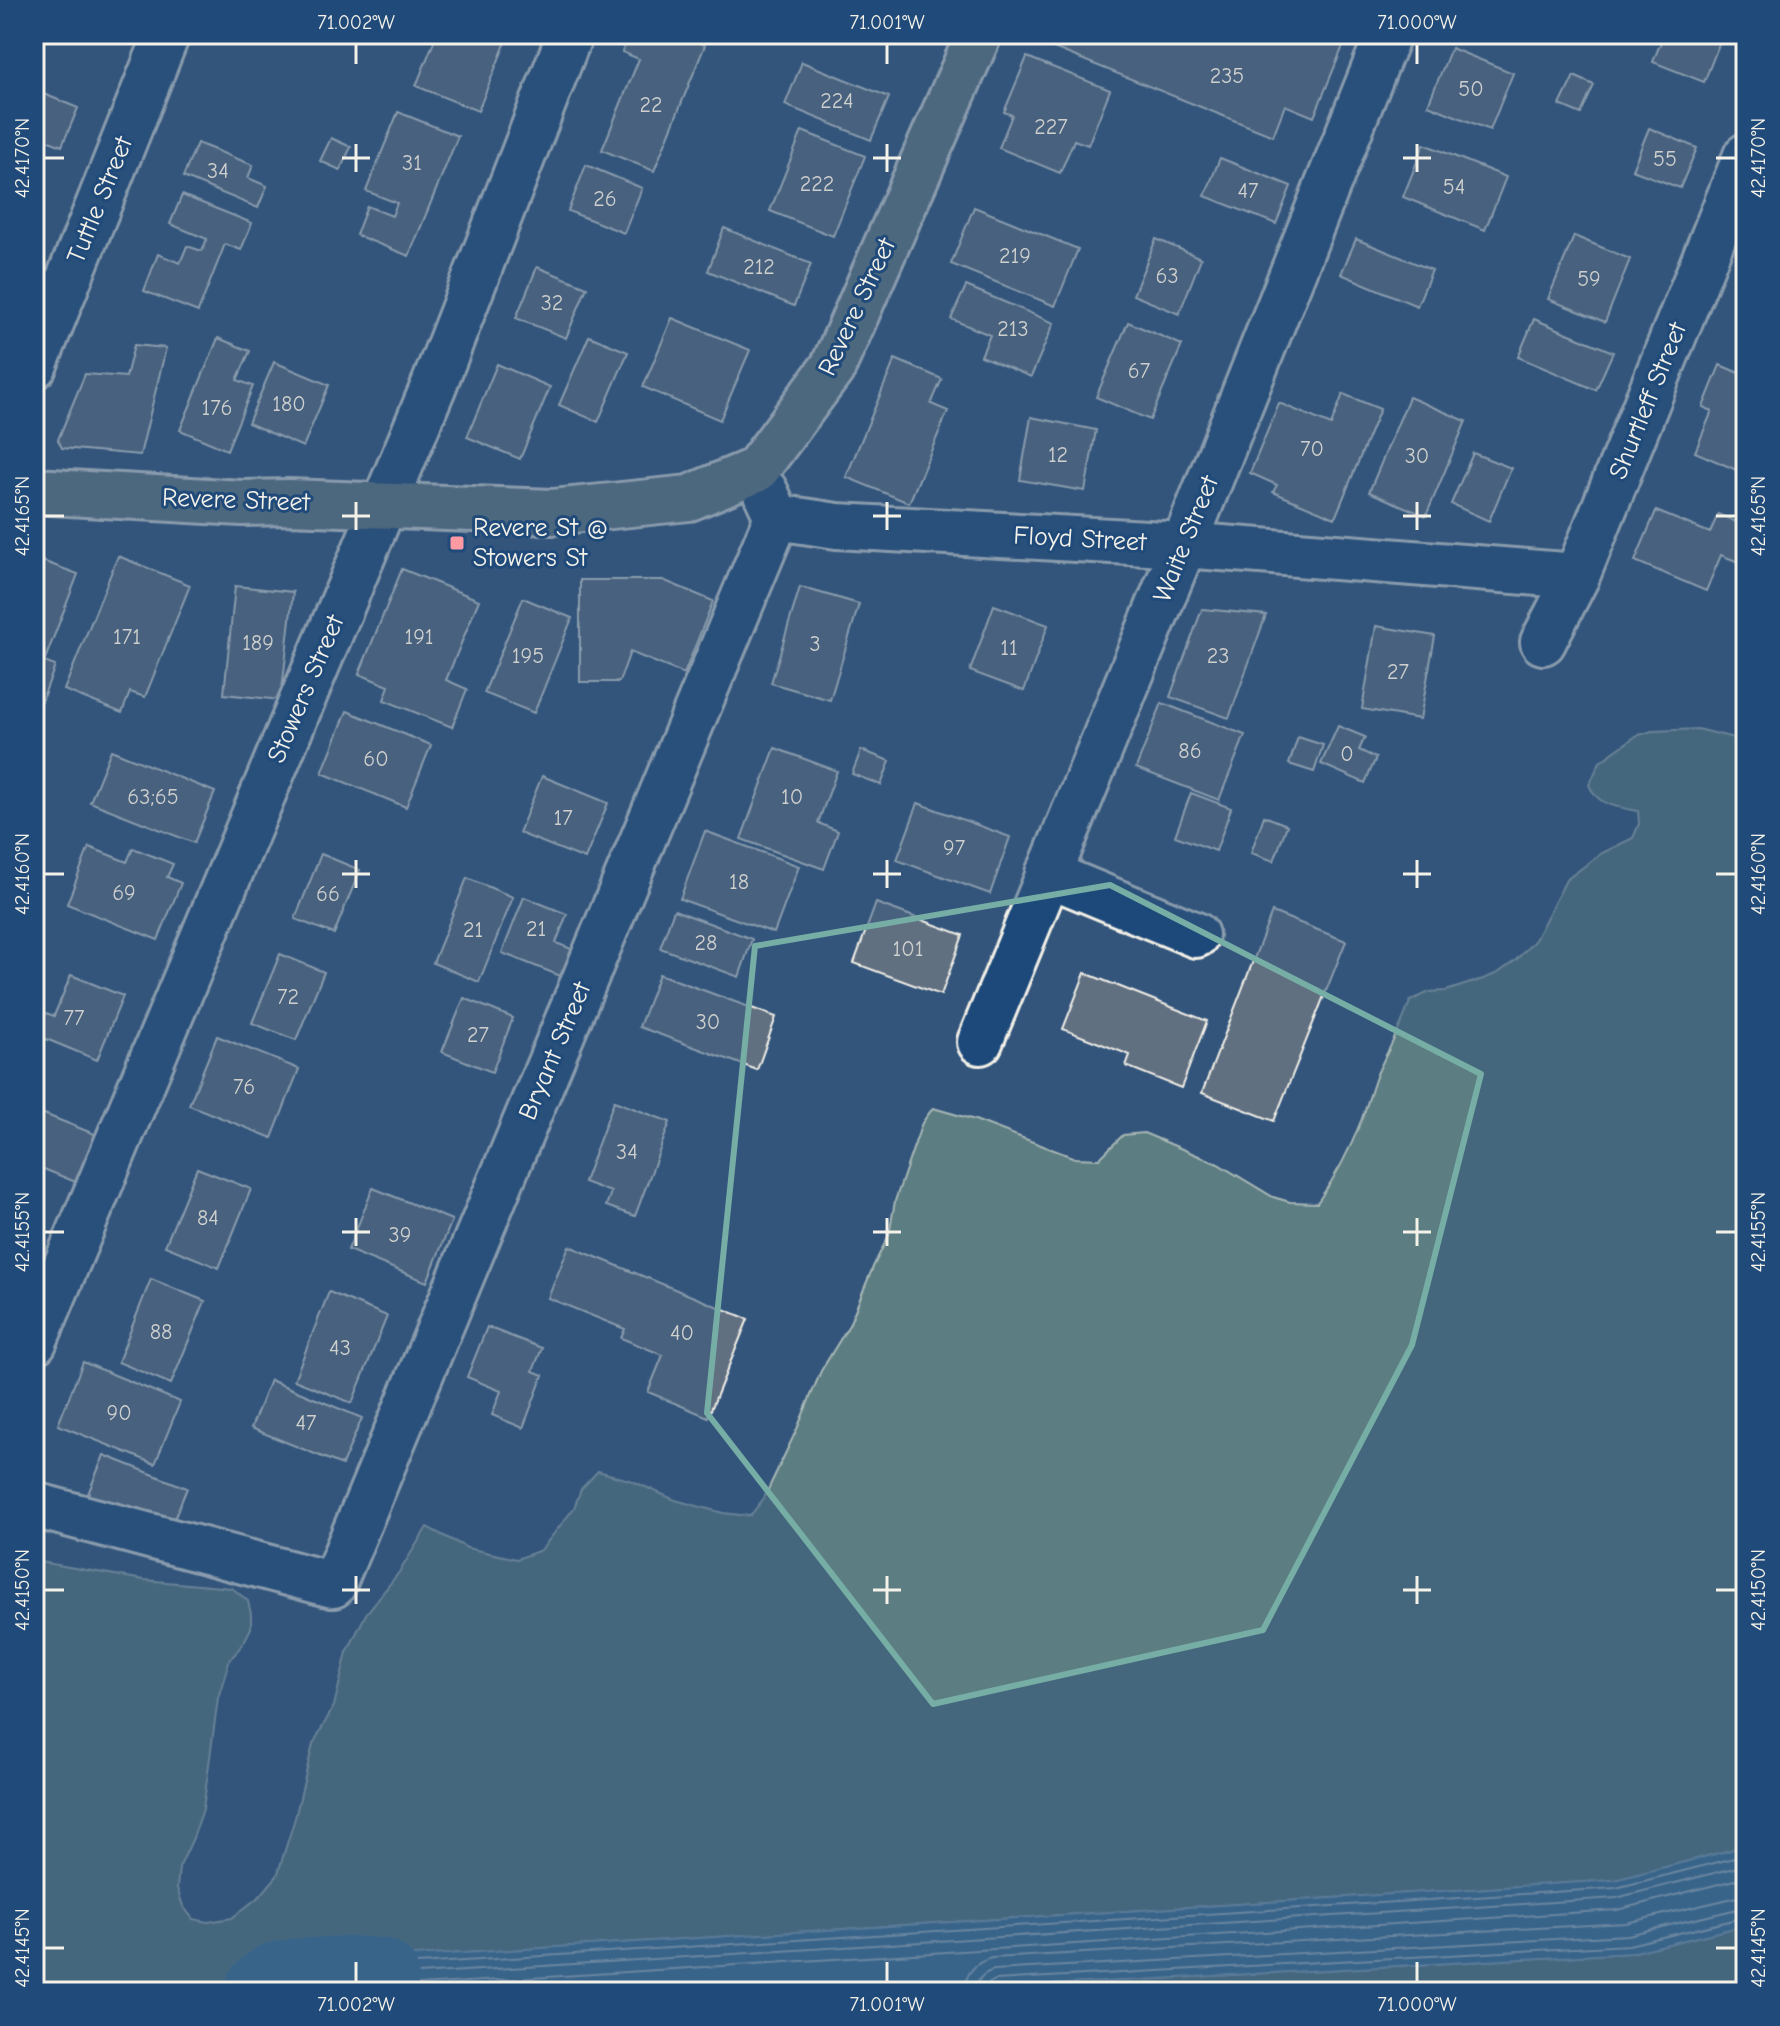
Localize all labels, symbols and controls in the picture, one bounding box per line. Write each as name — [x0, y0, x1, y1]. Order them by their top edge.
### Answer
text: 71.002°W — [317, 11, 395, 34]
text: 71.001°W — [850, 11, 925, 34]
text: 71.000°W — [1377, 11, 1457, 34]
house number: 235 — [1210, 63, 1244, 89]
house number: 50 — [1458, 76, 1484, 102]
house number: 224 — [820, 88, 854, 114]
house number: 22 — [639, 92, 663, 118]
house number: 227 — [1034, 114, 1068, 140]
text: 42.4170°N — [11, 118, 34, 198]
text: 42.4170°N — [1747, 118, 1770, 198]
street label: Tuttle Street — [61, 131, 140, 268]
house number: 55 — [1653, 146, 1677, 172]
house number: 31 — [402, 150, 422, 176]
house number: 34 — [207, 158, 229, 184]
house number: 222 — [800, 171, 834, 197]
house number: 54 — [1443, 174, 1465, 200]
house number: 47 — [1237, 178, 1259, 204]
house number: 26 — [593, 186, 617, 212]
street label: Revere Street — [812, 232, 903, 381]
house number: 219 — [999, 243, 1031, 269]
house number: 212 — [743, 254, 775, 280]
house number: 63 — [1155, 263, 1179, 289]
house number: 59 — [1577, 266, 1601, 292]
house number: 32 — [541, 290, 563, 316]
house number: 213 — [997, 316, 1029, 342]
street label: Shurtleff Street — [1603, 317, 1694, 484]
house number: 67 — [1128, 358, 1151, 384]
house number: 180 — [272, 391, 306, 417]
house number: 176 — [202, 395, 232, 421]
house number: 70 — [1300, 436, 1324, 462]
house number: 12 — [1048, 442, 1068, 468]
house number: 30 — [1405, 443, 1429, 469]
street label: Waite Street — [1147, 470, 1226, 607]
text: 42.4165°N — [11, 476, 34, 556]
text: 42.4165°N — [1747, 476, 1770, 556]
street label: Revere Street — [161, 482, 312, 518]
place label: Revere St @ Stowers St — [473, 513, 608, 573]
street label: Floyd Street — [1013, 521, 1149, 558]
marker: Revere St @ Stowers St — [448, 534, 466, 552]
street label: Stowers Street — [261, 609, 351, 767]
house number: 171 — [113, 624, 141, 650]
house number: 191 — [404, 624, 434, 650]
house number: 189 — [242, 630, 274, 656]
house number: 3 — [809, 631, 821, 657]
house number: 11 — [1000, 635, 1018, 661]
house number: 195 — [512, 643, 544, 669]
house number: 23 — [1207, 643, 1229, 669]
house number: 27 — [1387, 659, 1410, 685]
house number: 86 — [1178, 738, 1202, 764]
house number: 0 — [1340, 741, 1354, 767]
house number: 60 — [363, 746, 389, 772]
house number: 63;65 — [127, 784, 179, 810]
house number: 10 — [781, 784, 803, 810]
house number: 17 — [553, 805, 573, 831]
text: 42.4160°N — [11, 833, 34, 915]
text: 42.4160°N — [1747, 833, 1770, 915]
house number: 97 — [943, 835, 966, 861]
house number: 18 — [729, 869, 749, 895]
house number: 69 — [112, 880, 136, 906]
house number: 66 — [316, 881, 340, 907]
house number: 21 — [526, 916, 546, 942]
house number: 21 — [463, 917, 483, 943]
house number: 28 — [695, 930, 717, 956]
house number: 101 — [893, 936, 923, 962]
street label: Bryant Street — [513, 976, 598, 1124]
house number: 72 — [277, 984, 299, 1010]
house number: 77 — [64, 1005, 85, 1031]
house number: 30 — [696, 1009, 720, 1035]
house number: 27 — [467, 1022, 490, 1048]
house number: 76 — [233, 1074, 255, 1100]
house number: 34 — [616, 1139, 638, 1165]
text: 42.4155°N — [11, 1192, 34, 1272]
text: 42.4155°N — [1747, 1192, 1770, 1272]
house number: 84 — [197, 1205, 219, 1231]
house number: 39 — [389, 1222, 411, 1248]
house number: 88 — [150, 1319, 172, 1345]
house number: 40 — [670, 1320, 694, 1346]
house number: 43 — [329, 1335, 351, 1361]
house number: 90 — [106, 1400, 132, 1426]
house number: 47 — [295, 1410, 317, 1436]
text: 42.4150°N — [11, 1549, 34, 1631]
text: 42.4150°N — [1747, 1549, 1770, 1631]
text: 42.4145°N — [11, 1908, 34, 1988]
text: 42.4145°N — [1747, 1908, 1770, 1988]
text: 71.002°W — [317, 1993, 395, 2016]
text: 71.001°W — [850, 1993, 925, 2016]
text: 71.000°W — [1377, 1993, 1457, 2016]

